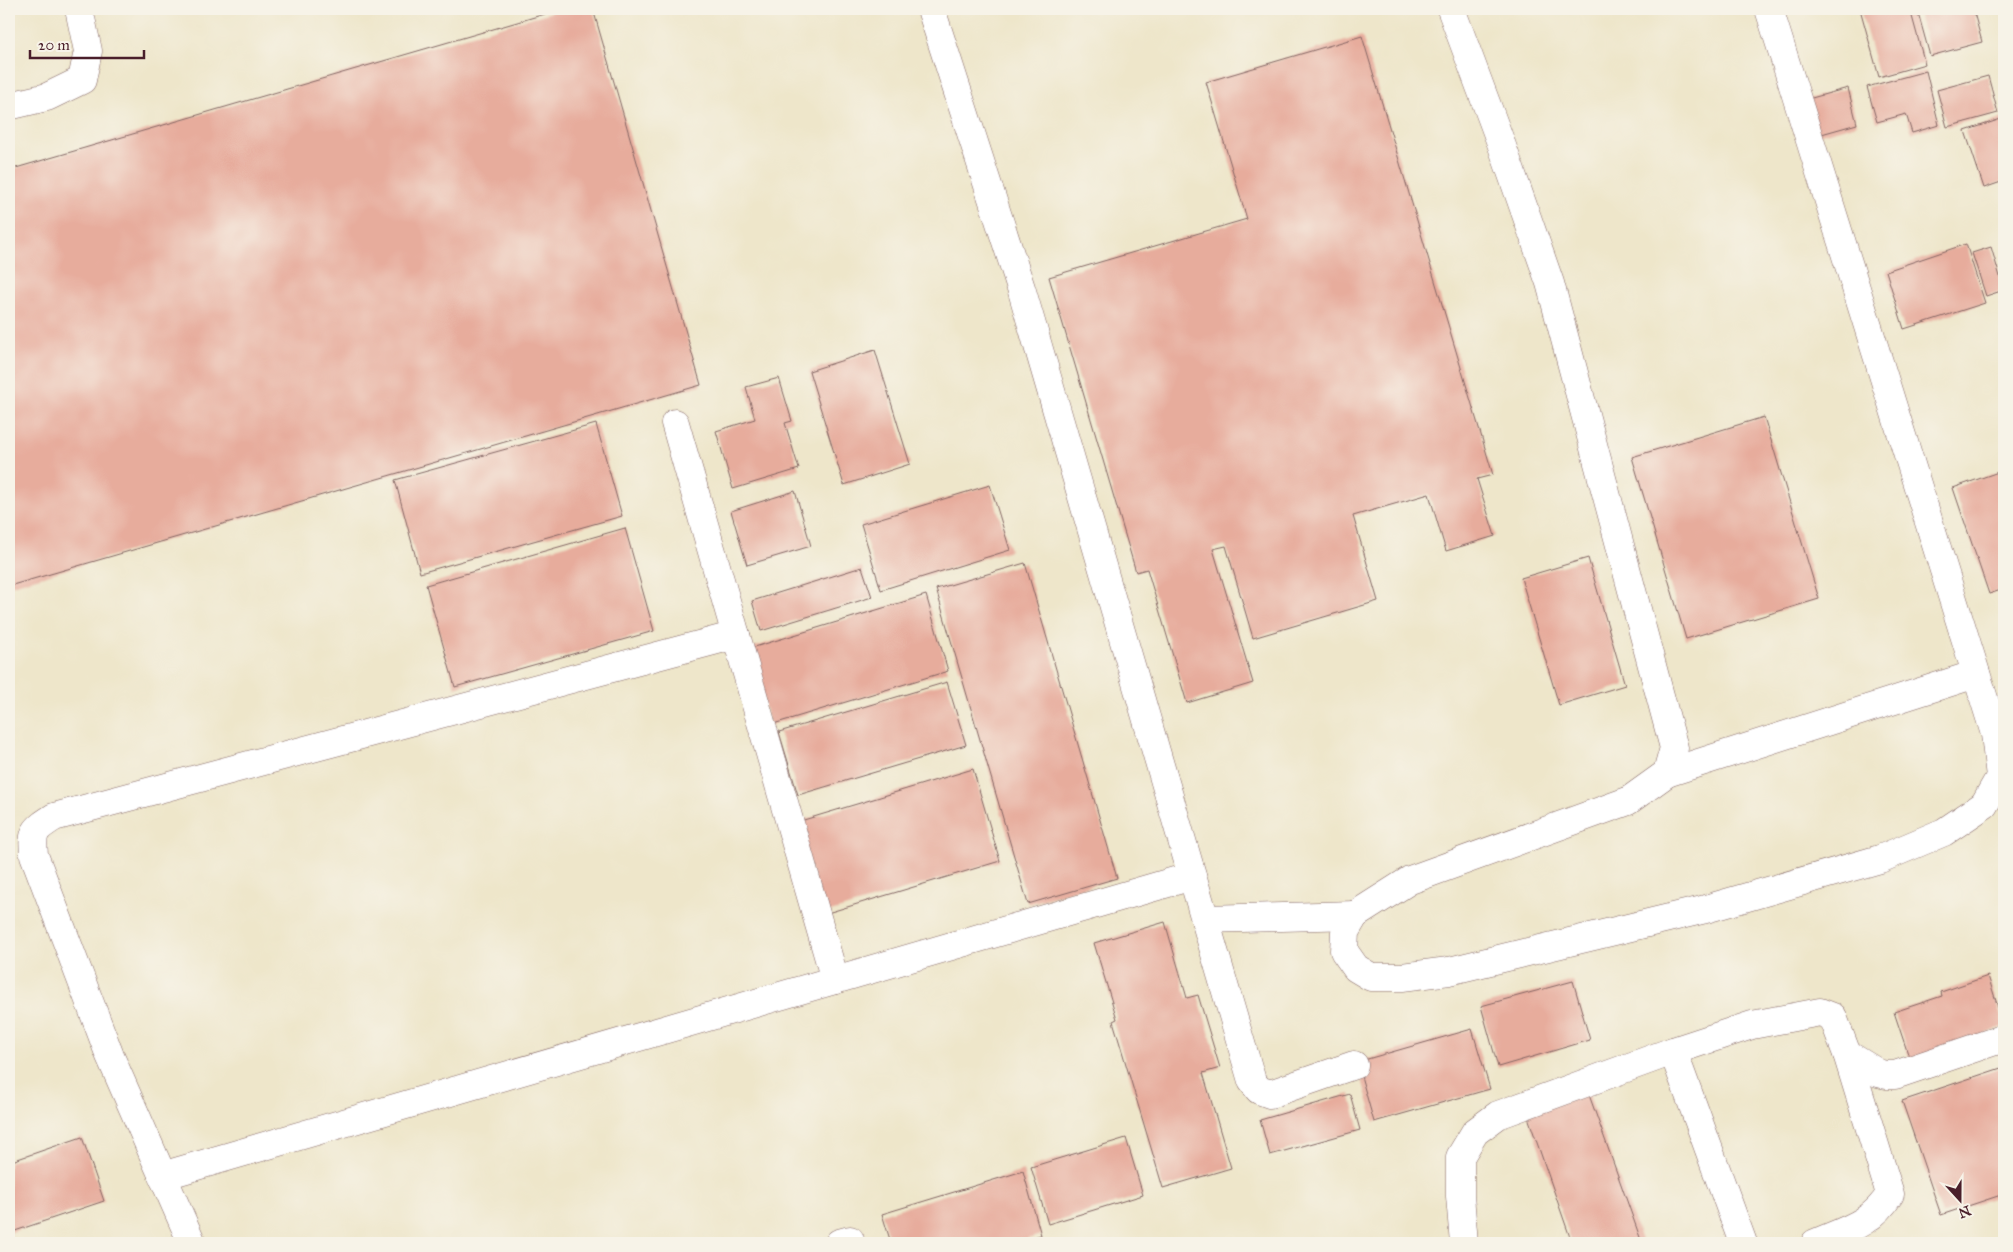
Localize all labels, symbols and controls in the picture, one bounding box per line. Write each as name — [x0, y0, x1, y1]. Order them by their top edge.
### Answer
scale bar — [30, 28, 144, 60]
text: 20 m — [38, 36, 70, 54]
north arrow — [1936, 1174, 1986, 1224]
text: N — [1956, 1202, 1973, 1222]

